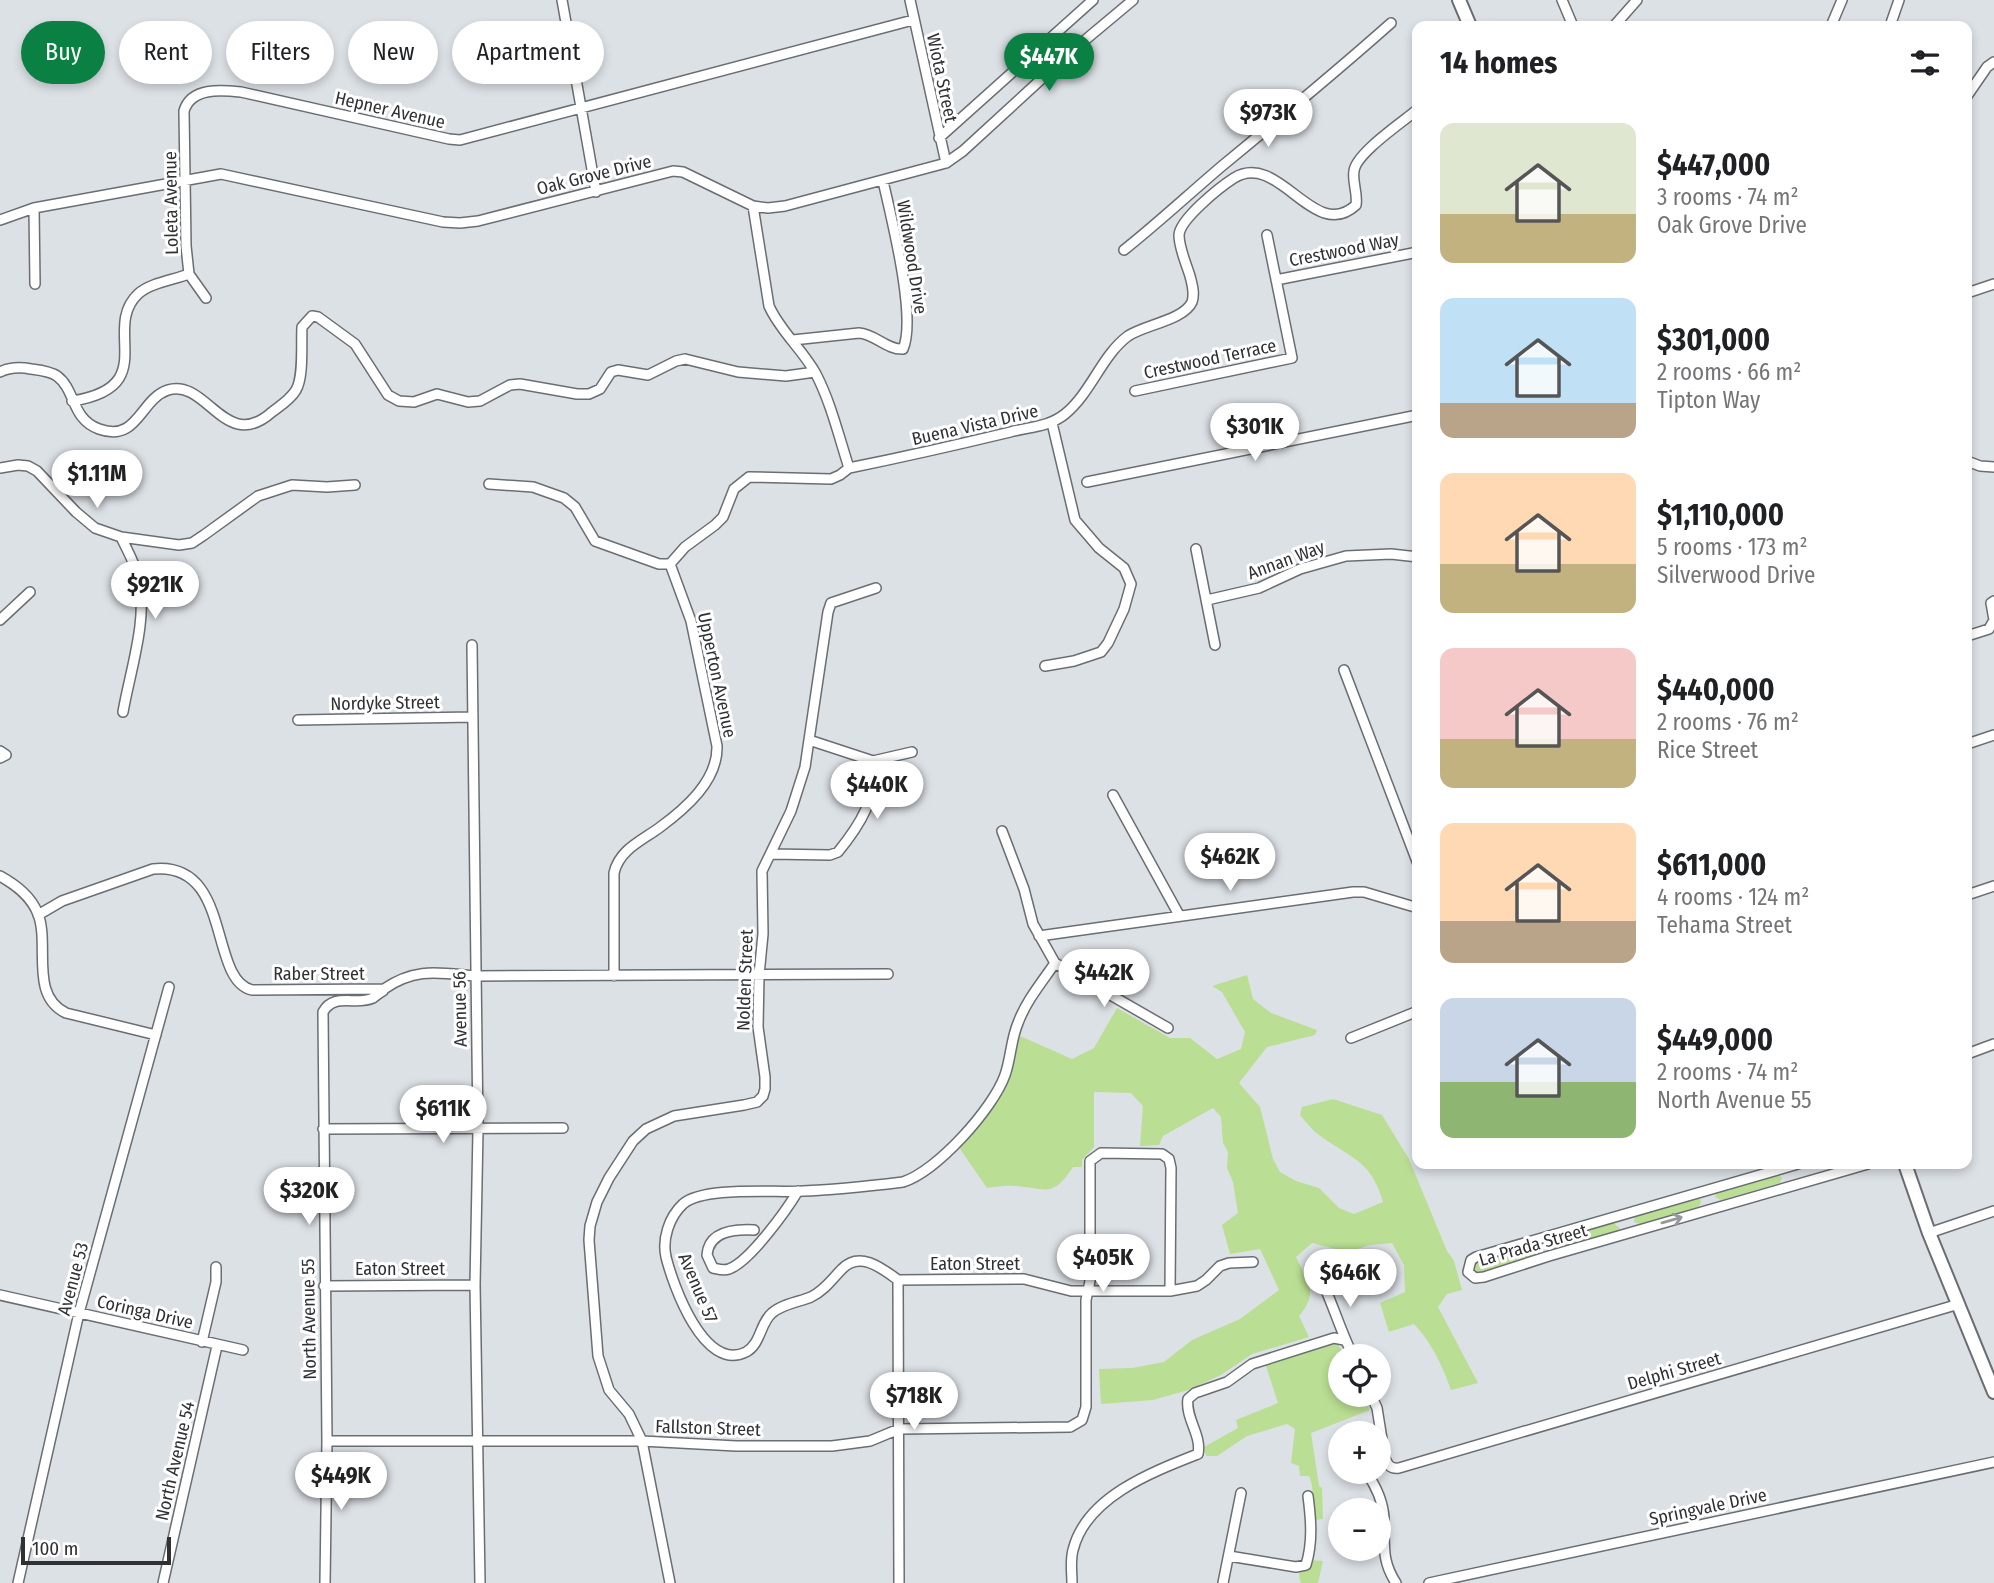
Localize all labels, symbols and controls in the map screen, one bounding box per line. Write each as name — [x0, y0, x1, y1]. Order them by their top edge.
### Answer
chip: Buy — [21, 21, 105, 84]
chip: Rent — [119, 21, 212, 84]
chip: Filters — [226, 21, 334, 84]
chip: New — [348, 21, 438, 84]
chip: Apartment — [452, 21, 604, 84]
street label: Wiota Street — [922, 31, 962, 125]
pin: $447K — [1000, 34, 1098, 93]
text: $447K — [1020, 42, 1078, 70]
icon: filters — [1906, 44, 1944, 82]
text: 14 homes — [1440, 45, 1557, 81]
street label: Hepner Avenue — [333, 87, 447, 133]
pin: $973K — [1219, 90, 1317, 149]
text: $973K — [1240, 98, 1296, 126]
text: $447,000 — [1657, 147, 1770, 183]
street label: Oak Grove Drive — [534, 150, 654, 200]
street label: Loleta Avenue — [159, 151, 183, 255]
icon: home — [1496, 151, 1580, 235]
text: 3 rooms · 74 m² — [1657, 183, 1799, 211]
street label: Wildwood Drive — [892, 198, 932, 316]
text: Oak Grove Drive — [1657, 211, 1807, 239]
street label: Crestwood Way — [1287, 229, 1401, 271]
text: $301,000 — [1657, 322, 1770, 358]
icon: home — [1496, 326, 1580, 410]
street label: Crestwood Terrace — [1142, 334, 1278, 384]
text: 2 rooms · 66 m² — [1657, 358, 1801, 386]
text: Tipton Way — [1657, 386, 1760, 414]
street label: Buena Vista Drive — [910, 400, 1040, 450]
pin: $301K — [1206, 404, 1304, 463]
text: $301K — [1226, 412, 1284, 440]
pin: $1.11M — [40, 450, 154, 510]
text: $1.11M — [68, 459, 126, 487]
text: $1,110,000 — [1657, 497, 1784, 533]
icon: home — [1496, 501, 1580, 585]
text: 5 rooms · 173 m² — [1657, 533, 1808, 561]
street label: Annan Way — [1244, 536, 1328, 584]
text: Silverwood Drive — [1657, 561, 1815, 589]
pin: $921K — [106, 562, 204, 621]
text: $921K — [127, 570, 183, 598]
street label: Upperton Avenue — [693, 610, 741, 740]
text: $440,000 — [1657, 672, 1775, 708]
icon: home — [1496, 676, 1580, 760]
street label: Nordyke Street — [330, 691, 440, 715]
text: 2 rooms · 76 m² — [1657, 708, 1799, 736]
text: Rice Street — [1657, 736, 1758, 764]
pin: $440K — [828, 762, 926, 821]
text: $440K — [846, 770, 908, 798]
pin: $462K — [1181, 834, 1279, 893]
text: $462K — [1200, 842, 1260, 870]
text: $611,000 — [1657, 847, 1766, 883]
icon: home — [1496, 851, 1580, 935]
text: 4 rooms · 124 m² — [1657, 883, 1809, 911]
text: Tehama Street — [1657, 911, 1792, 939]
street label: Nolden Street — [732, 929, 758, 1031]
pin: $442K — [1055, 950, 1153, 1009]
text: $442K — [1075, 958, 1133, 986]
street label: Raber Street — [273, 963, 365, 985]
street label: Avenue 56 — [448, 971, 472, 1047]
text: $449,000 — [1657, 1022, 1773, 1058]
icon: home — [1496, 1026, 1580, 1110]
text: 2 rooms · 74 m² — [1657, 1058, 1798, 1086]
pin: $611K — [394, 1086, 492, 1145]
text: North Avenue 55 — [1657, 1086, 1812, 1114]
text: $611K — [416, 1094, 470, 1122]
pin: $320K — [260, 1168, 358, 1227]
text: $320K — [280, 1176, 338, 1204]
one-way arrow — [1661, 1213, 1683, 1226]
street label: La Prada Street — [1476, 1219, 1590, 1271]
pin: $405K — [1054, 1234, 1152, 1294]
street label: Avenue 53 — [53, 1240, 93, 1318]
text: $405K — [1073, 1243, 1133, 1271]
street label: Avenue 57 — [674, 1250, 722, 1326]
pin: $646K — [1301, 1250, 1399, 1309]
street label: Eaton Street — [930, 1253, 1020, 1275]
street label: North Avenue 55 — [297, 1258, 321, 1380]
street label: Eaton Street — [355, 1258, 445, 1280]
text: $646K — [1320, 1258, 1380, 1286]
street label: Coringa Drive — [95, 1290, 195, 1334]
map controls — [1328, 1344, 1391, 1561]
button: locate — [1328, 1344, 1391, 1407]
street label: Delphi Street — [1625, 1347, 1723, 1395]
pin: $718K — [865, 1372, 963, 1432]
text: $718K — [886, 1381, 942, 1409]
street label: North Avenue 54 — [151, 1399, 199, 1523]
street label: Fallston Street — [655, 1415, 761, 1441]
button: + — [1328, 1421, 1391, 1484]
pin: $449K — [292, 1452, 390, 1512]
text: $449K — [311, 1461, 371, 1489]
street label: Springvale Drive — [1647, 1484, 1769, 1530]
button: − — [1328, 1498, 1391, 1561]
scale bar — [21, 1534, 172, 1566]
text: 100 m — [32, 1537, 78, 1560]

